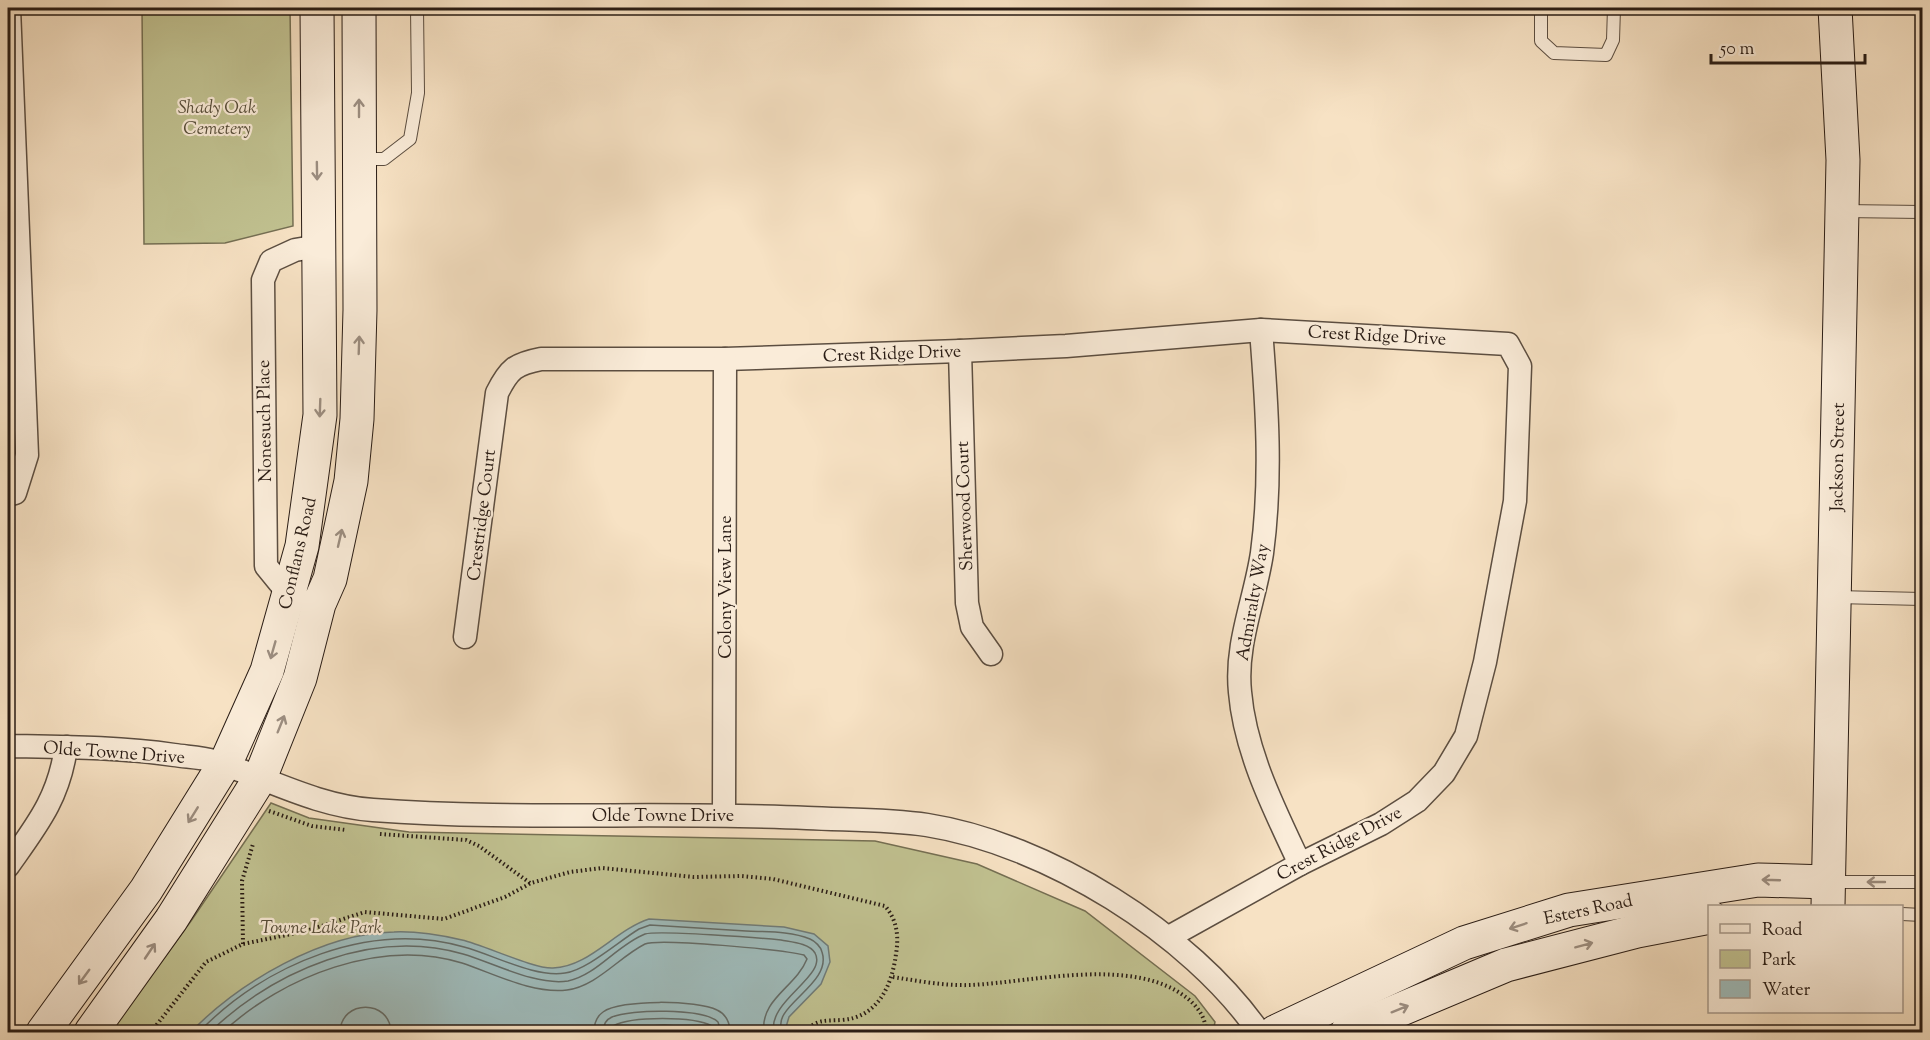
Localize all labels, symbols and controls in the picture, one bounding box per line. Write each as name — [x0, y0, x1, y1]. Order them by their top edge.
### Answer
scale bar — [1711, 27, 1866, 65]
text: 50 m — [1719, 37, 1755, 63]
park label: Shady Oak Cemetery — [178, 96, 256, 143]
one-way arrow — [353, 98, 365, 118]
one-way arrow — [311, 160, 323, 180]
street label: Crest Ridge Drive — [1307, 320, 1447, 354]
one-way arrow — [353, 335, 364, 355]
street label: Crest Ridge Drive — [822, 340, 962, 370]
street label: Nonesuch Place — [252, 360, 280, 482]
one-way arrow — [315, 397, 326, 417]
street label: Jackson Street — [1825, 402, 1853, 513]
street label: Sherwood Court — [951, 441, 981, 571]
street label: Crestridge Court — [462, 448, 504, 583]
street label: Conflans Road — [273, 495, 325, 612]
street label: Colony View Lane — [714, 515, 740, 659]
one-way arrow — [335, 529, 346, 549]
street label: Admiralty Way — [1231, 542, 1277, 663]
one-way arrow — [266, 640, 278, 659]
one-way arrow — [276, 715, 287, 733]
street label: Olde Towne Drive — [42, 736, 186, 772]
street label: Crest Ridge Drive — [1273, 801, 1407, 889]
street label: Olde Towne Drive — [592, 804, 734, 830]
one-way arrow — [186, 806, 198, 823]
one-way arrow — [1761, 875, 1781, 886]
one-way arrow — [1866, 876, 1886, 888]
street label: Esters Road — [1541, 889, 1635, 933]
legend — [1708, 905, 1903, 1013]
park label: Towne Lake Park — [260, 916, 382, 942]
text: Road — [1762, 918, 1802, 944]
one-way arrow — [1509, 921, 1528, 932]
one-way arrow — [1574, 938, 1593, 950]
one-way arrow — [144, 943, 156, 960]
text: Park — [1762, 948, 1797, 974]
one-way arrow — [78, 968, 90, 984]
text: Water — [1762, 978, 1811, 1004]
one-way arrow — [1391, 1003, 1409, 1014]

